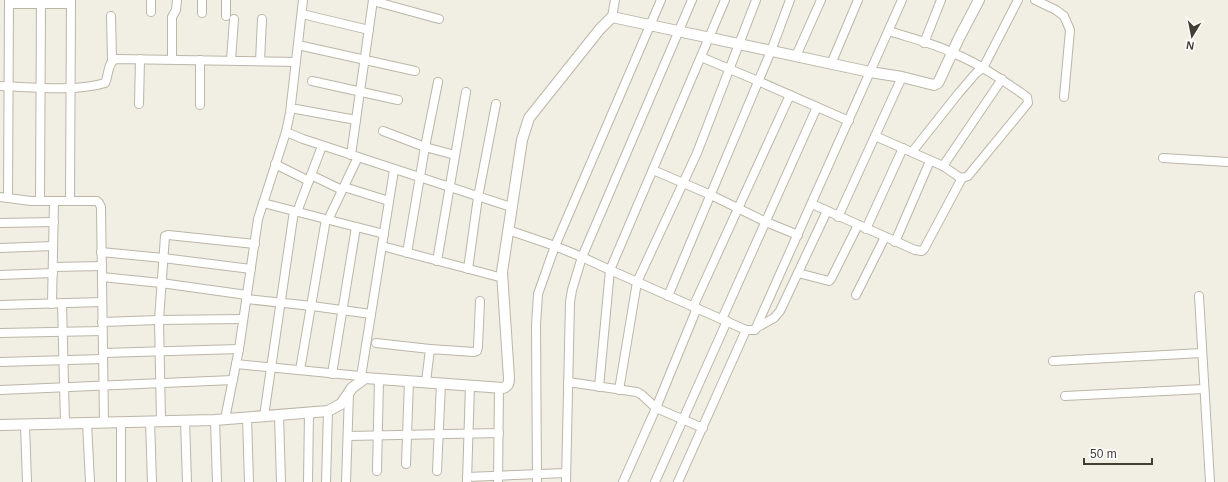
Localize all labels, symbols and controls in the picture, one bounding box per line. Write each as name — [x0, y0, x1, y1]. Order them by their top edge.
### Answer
north arrow — [1172, 16, 1212, 56]
text: N — [1185, 39, 1195, 52]
scale bar — [1084, 440, 1152, 466]
text: 50 m — [1090, 447, 1117, 461]

